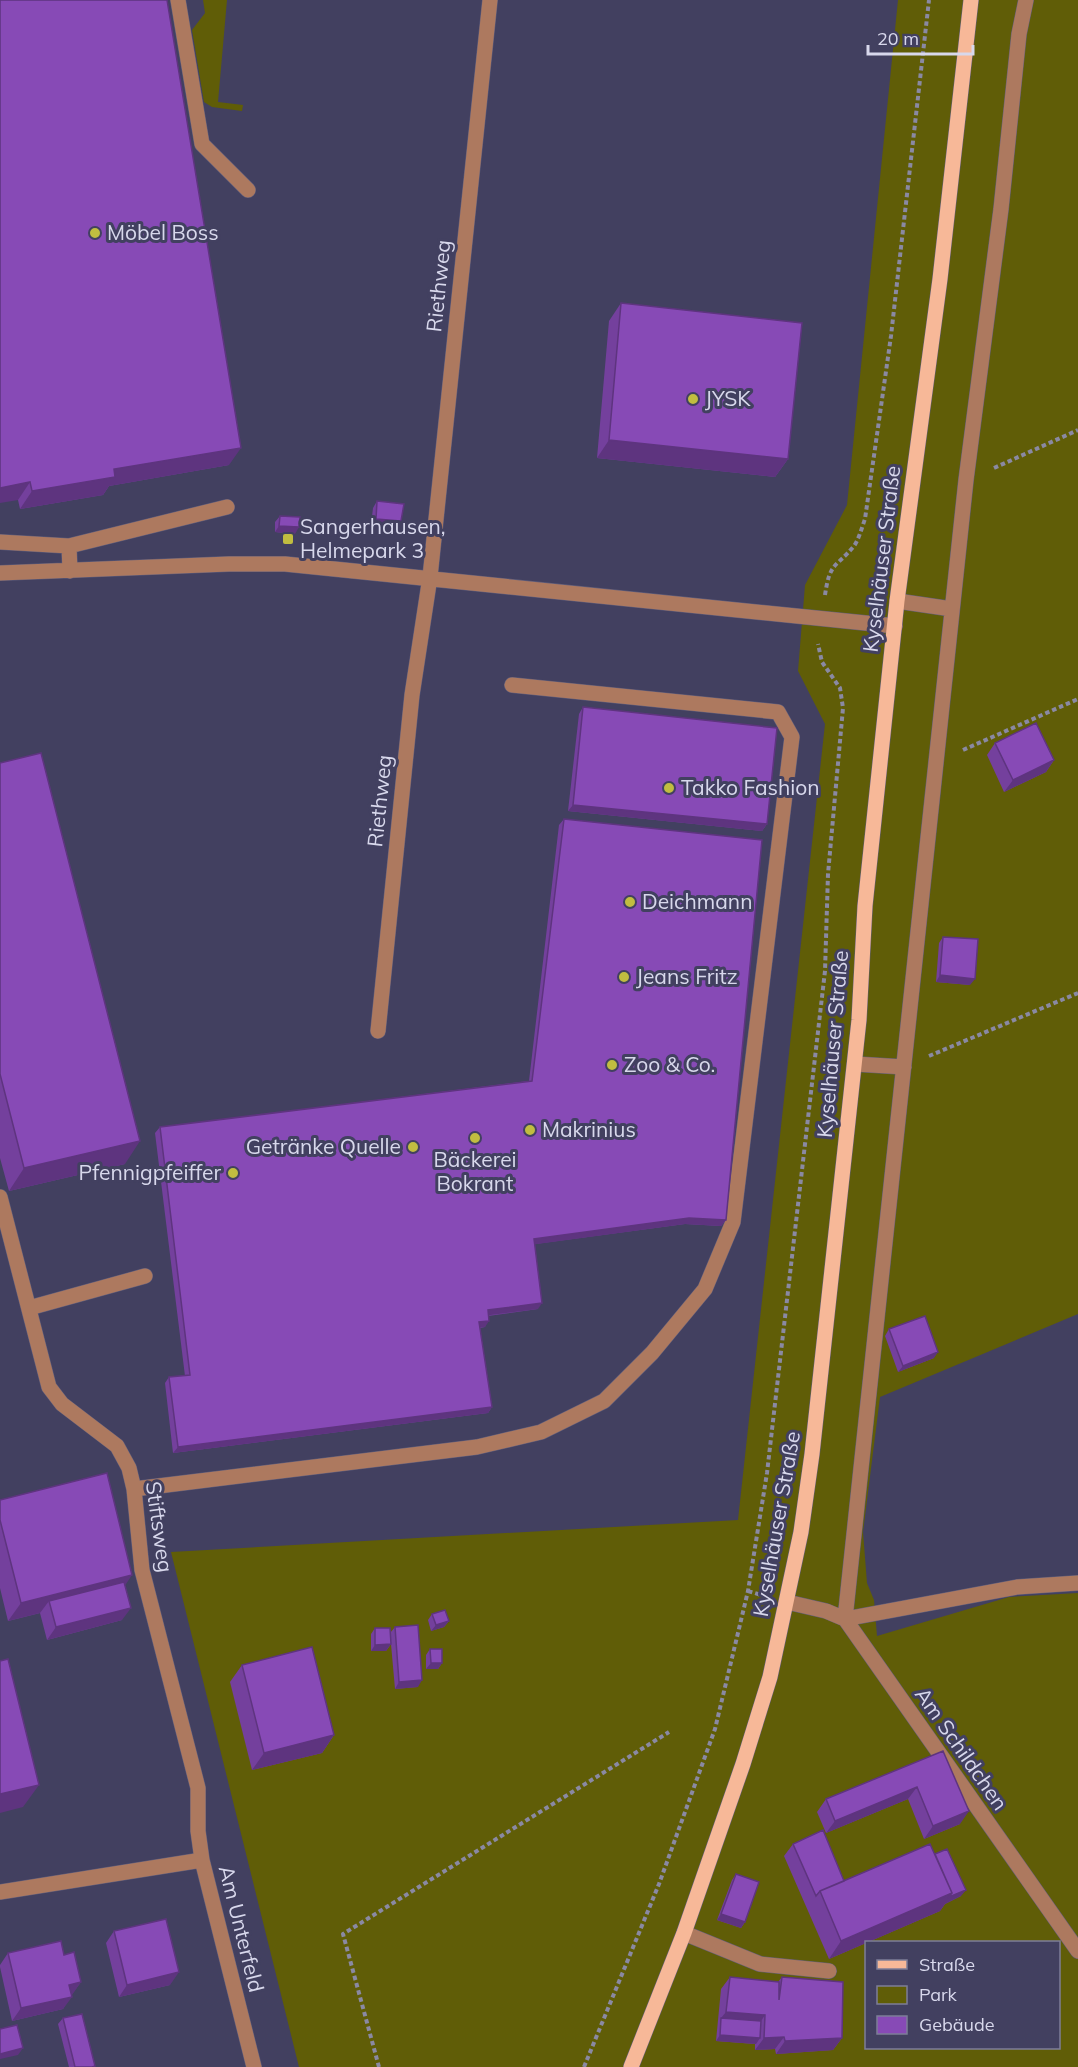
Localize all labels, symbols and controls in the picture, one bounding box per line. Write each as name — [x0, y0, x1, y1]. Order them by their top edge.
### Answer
scale bar — [868, 18, 973, 56]
text: 20 m — [877, 27, 919, 50]
place label: Möbel Boss — [107, 219, 219, 245]
marker: Möbel Boss — [88, 226, 102, 240]
street label: Riethweg — [420, 238, 456, 333]
place label: JYSK — [705, 385, 751, 411]
marker: JYSK — [686, 392, 700, 406]
street label: Kyselhäuser Straße — [857, 464, 905, 654]
place label: Sangerhausen, Helmepark 3 — [300, 513, 446, 563]
marker: Sangerhausen, Helmepark 3 — [281, 532, 295, 546]
street label: Riethweg — [361, 753, 397, 848]
place label: Takko Fashion — [681, 774, 820, 800]
marker: Takko Fashion — [662, 781, 676, 795]
place label: Deichmann — [642, 888, 752, 914]
marker: Deichmann — [623, 895, 637, 909]
street label: Kyselhäuser Straße — [811, 949, 853, 1139]
place label: Jeans Fritz — [636, 963, 738, 989]
marker: Jeans Fritz — [617, 970, 631, 984]
place label: Zoo & Co. — [624, 1051, 715, 1077]
marker: Zoo & Co. — [605, 1058, 619, 1072]
place label: Makrinius — [542, 1116, 636, 1142]
marker: Makrinius — [523, 1123, 537, 1137]
marker: Bäckerei Bokrant — [468, 1131, 482, 1145]
place label: Getränke Quelle — [246, 1133, 401, 1159]
marker: Getränke Quelle — [406, 1140, 420, 1154]
place label: Bäckerei Bokrant — [433, 1146, 517, 1196]
place label: Pfennigpfeiffer — [79, 1159, 221, 1185]
marker: Pfennigpfeiffer — [226, 1166, 240, 1180]
street label: Kyselhäuser Straße — [747, 1429, 805, 1619]
street label: Stiftsweg — [141, 1480, 179, 1574]
street label: Am Schildchen — [910, 1682, 1014, 1815]
street label: Am Unterfeld — [214, 1863, 270, 1995]
legend — [865, 1941, 1060, 2049]
text: Straße — [919, 1953, 975, 1976]
text: Park — [919, 1983, 958, 2006]
text: Gebäude — [919, 2013, 995, 2036]

